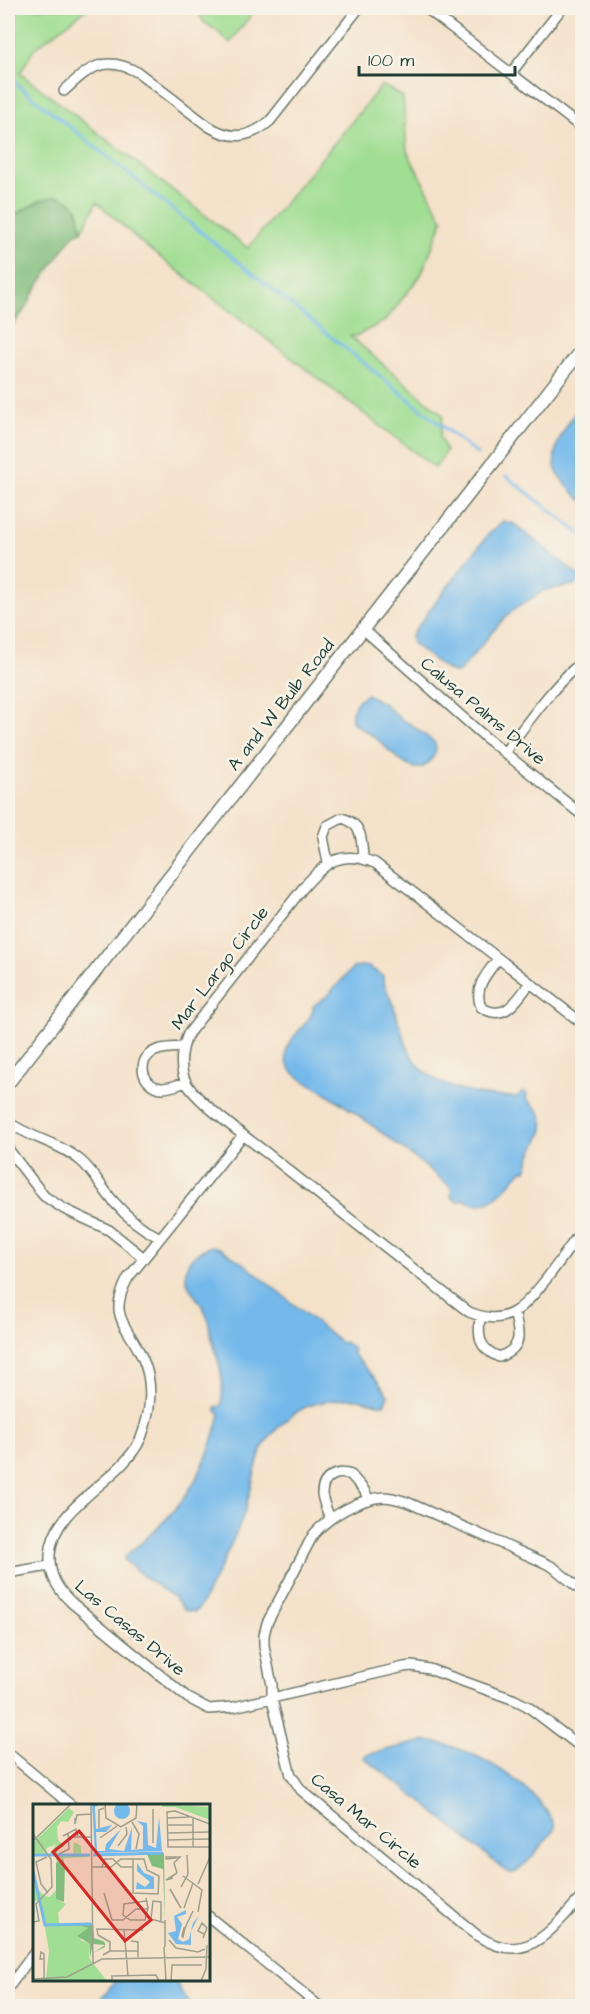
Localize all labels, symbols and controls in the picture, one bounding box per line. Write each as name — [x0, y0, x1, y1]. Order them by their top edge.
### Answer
scale bar — [359, 39, 515, 77]
text: 100 m — [368, 48, 414, 73]
street label: A and W Bulb Road — [222, 634, 340, 776]
street label: Calusa Palms Drive — [415, 651, 551, 771]
street label: Mar Largo Circle — [165, 901, 276, 1036]
street label: Las Casas Drive — [69, 1574, 191, 1682]
street label: Casa Mar Circle — [305, 1767, 427, 1875]
inset map — [33, 1804, 210, 1981]

